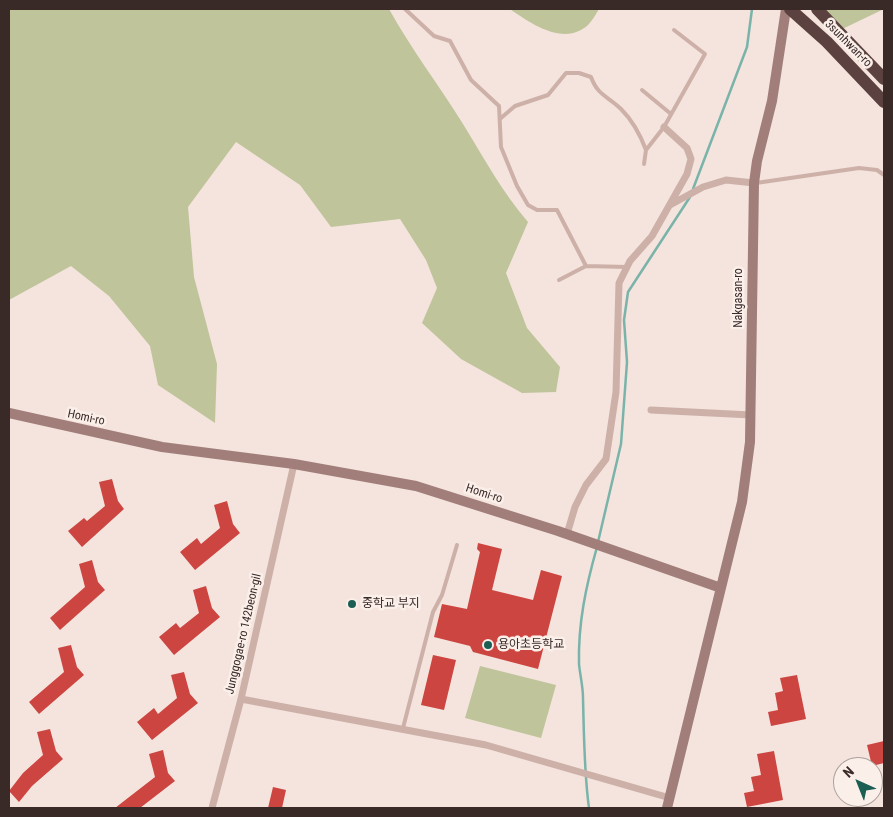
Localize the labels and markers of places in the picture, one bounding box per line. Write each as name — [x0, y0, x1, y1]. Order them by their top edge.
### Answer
place label: 중학교 부지 — [362, 597, 420, 611]
marker: 중학교 부지 — [346, 598, 358, 610]
place label: 용아초등학교 — [498, 638, 564, 652]
marker: 용아초등학교 — [482, 639, 494, 651]

